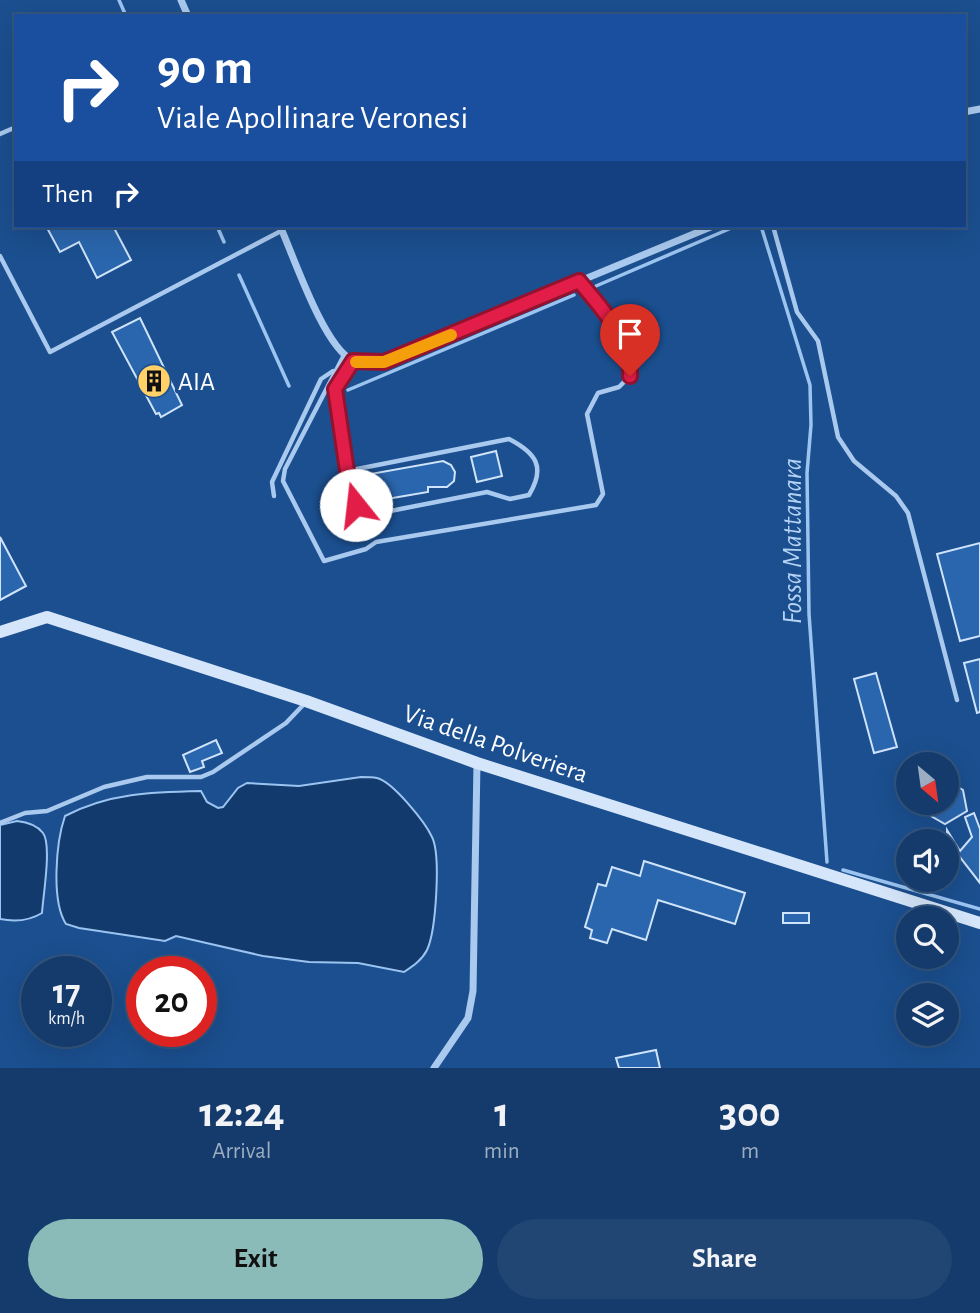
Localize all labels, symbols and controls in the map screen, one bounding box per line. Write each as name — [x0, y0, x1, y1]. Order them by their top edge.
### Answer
icon: right — [42, 42, 133, 133]
text: 90 m — [157, 44, 253, 93]
text: Viale Apollinare Veronesi — [157, 102, 468, 134]
icon: right — [107, 175, 145, 213]
text: Then — [42, 181, 93, 207]
pin — [600, 304, 660, 376]
icon: arrive — [611, 315, 649, 353]
building icon: AIA — [135, 362, 173, 400]
place label: AIA — [178, 369, 215, 395]
water label: Fossa Mattanara — [779, 458, 807, 624]
position arrow — [319, 468, 393, 542]
street label: Via della Polveriera — [400, 700, 591, 788]
north arrow — [896, 752, 959, 816]
map controls — [896, 752, 959, 1046]
button: sound — [896, 829, 959, 892]
button: search — [896, 906, 959, 969]
speed limit sign: 20 — [126, 956, 217, 1047]
text: 17 — [53, 975, 80, 1010]
button: layers — [896, 983, 959, 1046]
text: km/h — [48, 1010, 85, 1028]
text: 12:24 — [199, 1092, 285, 1134]
text: 1 — [494, 1092, 509, 1134]
text: 300 — [719, 1092, 781, 1134]
text: Arrival — [212, 1140, 271, 1163]
text: min — [484, 1140, 520, 1163]
text: m — [741, 1140, 759, 1163]
button: Exit — [28, 1219, 483, 1299]
button: Share — [497, 1219, 952, 1299]

